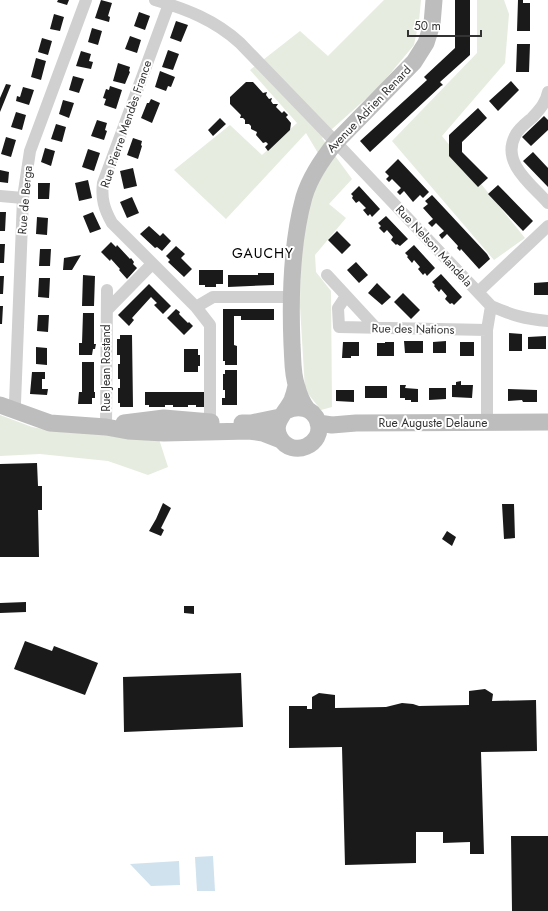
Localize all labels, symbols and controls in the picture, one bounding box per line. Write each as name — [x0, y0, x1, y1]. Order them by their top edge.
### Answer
scale bar — [408, 12, 481, 38]
text: 50 m — [414, 17, 441, 35]
street label: Rue Pierre Mendès France — [96, 58, 156, 190]
street label: Avenue Adrien Renard — [323, 61, 415, 157]
street label: Rue de Berga — [13, 165, 37, 235]
street label: Rue Nelson Mandela — [391, 201, 477, 291]
district label: GAUCHY — [232, 243, 294, 263]
street label: Rue des Nations — [371, 319, 455, 339]
street label: Rue Jean Rostand — [97, 324, 115, 412]
street label: Rue Auguste Delaune — [378, 414, 488, 432]

